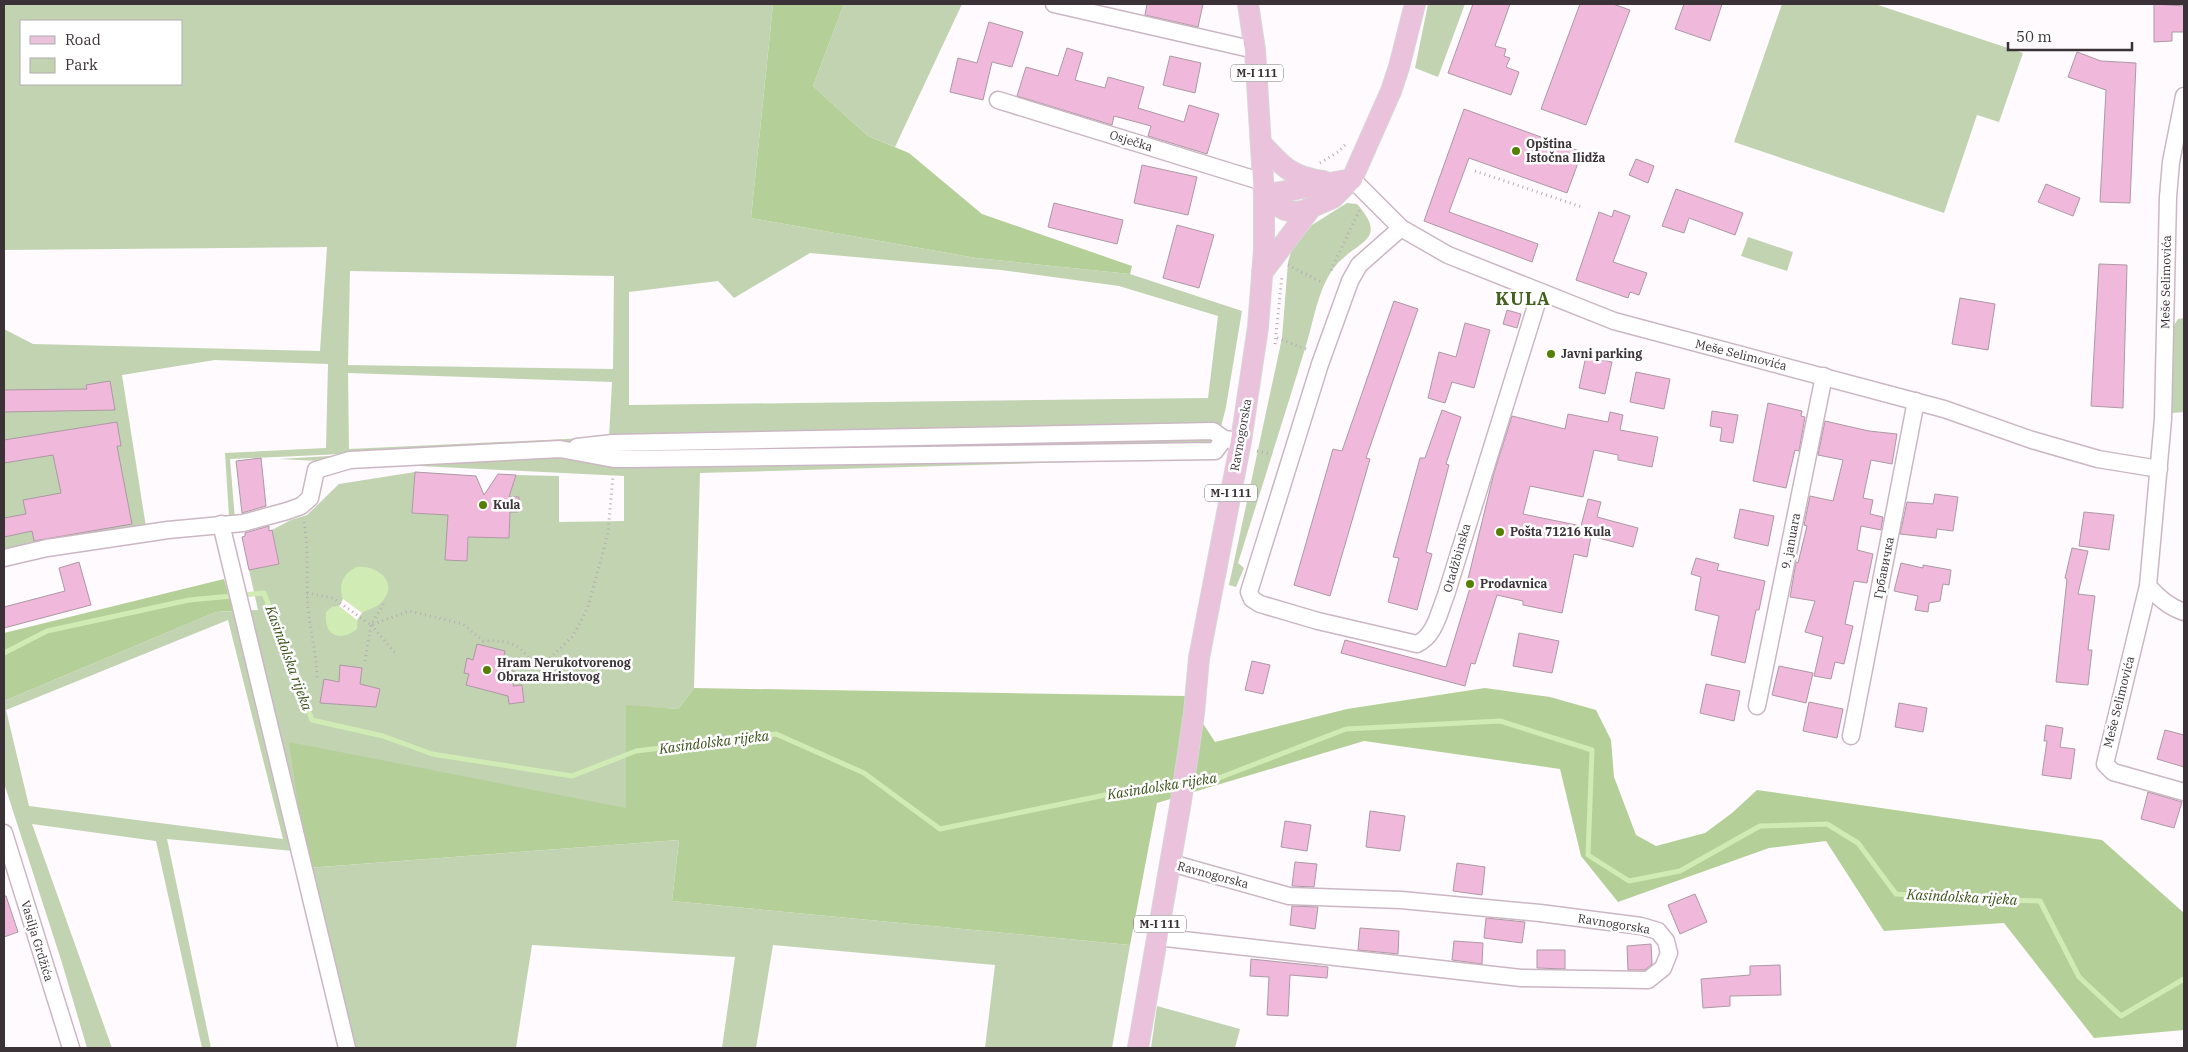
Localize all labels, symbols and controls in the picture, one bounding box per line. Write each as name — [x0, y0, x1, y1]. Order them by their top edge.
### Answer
legend — [20, 20, 182, 85]
scale bar — [2008, 20, 2132, 52]
text: 50 m — [2016, 27, 2052, 46]
text: Road — [65, 30, 101, 49]
text: Park — [65, 55, 98, 74]
road number: M-I 111 — [1231, 64, 1283, 82]
street label: Osječka — [1108, 127, 1155, 154]
place label: Opština Istočna Ilidža — [1526, 136, 1605, 165]
marker: Opština Istočna Ilidža — [1510, 145, 1522, 157]
street label: Meše Selimovića — [2157, 235, 2174, 329]
district label: KULA — [1495, 287, 1551, 310]
street label: Meše Selimovića — [1694, 336, 1789, 373]
place label: Javni parking — [1561, 346, 1642, 361]
marker: Javni parking — [1545, 348, 1557, 360]
street label: Ravnogorska — [1227, 397, 1254, 472]
road number: M-I 111 — [1205, 484, 1257, 502]
place label: Kula — [493, 497, 521, 512]
marker: Kula — [477, 499, 489, 511]
street label: 9. januara — [1778, 511, 1803, 570]
street label: Otadžbinska — [1440, 521, 1474, 594]
place label: Pošta 71216 Kula — [1510, 524, 1611, 539]
marker: Pošta 71216 Kula — [1494, 526, 1506, 538]
street label: Грбавичка — [1870, 535, 1897, 600]
place label: Prodavnica — [1480, 576, 1547, 591]
marker: Prodavnica — [1464, 578, 1476, 590]
water label: Kasindolska rijeka — [261, 602, 317, 713]
street label: Meše Selimovića — [2100, 654, 2137, 749]
place label: Hram Nerukotvorenog Obraza Hristovog — [497, 655, 631, 684]
marker: Hram Nerukotvorenog Obraza Hristovog — [481, 664, 493, 676]
water label: Kasindolska rijeka — [657, 726, 770, 758]
water label: Kasindolska rijeka — [1105, 768, 1218, 804]
street label: Ravnogorska — [1176, 858, 1251, 891]
water label: Kasindolska rijeka — [1905, 885, 2018, 909]
street label: Vasilja Grdžića — [18, 899, 57, 984]
street label: Ravnogorska — [1577, 910, 1652, 937]
road number: M-I 111 — [1134, 916, 1186, 932]

